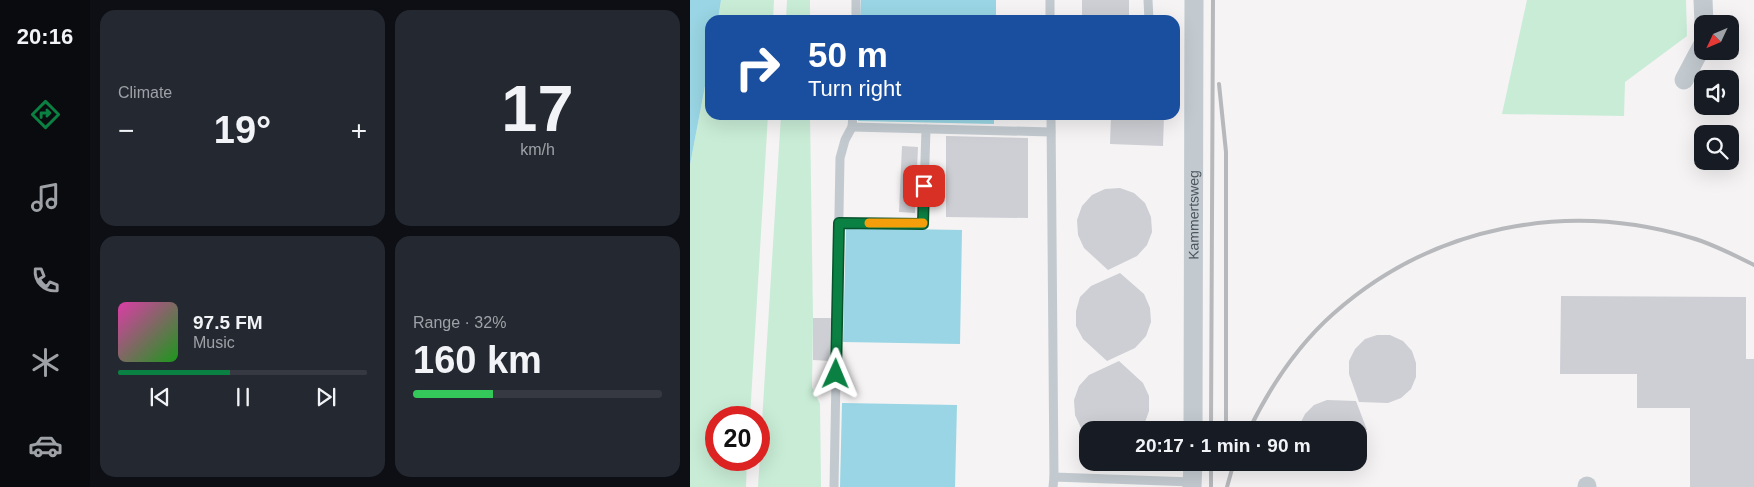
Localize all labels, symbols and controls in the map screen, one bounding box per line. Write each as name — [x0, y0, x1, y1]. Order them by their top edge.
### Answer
north arrow — [1694, 15, 1739, 60]
map controls — [1694, 15, 1739, 170]
text: 20:16 — [17, 24, 73, 49]
icon: right — [725, 35, 790, 100]
text: 50 m — [808, 35, 888, 74]
button: sound — [1694, 70, 1739, 115]
text: 17 — [501, 72, 574, 145]
text: Turn right — [808, 76, 901, 101]
text: Climate — [118, 84, 172, 101]
icon: directions — [28, 97, 63, 132]
text: 19° — [214, 109, 271, 151]
text: − — [118, 115, 134, 146]
text: + — [351, 115, 367, 146]
button: search — [1694, 125, 1739, 170]
text: km/h — [520, 141, 555, 158]
pin — [903, 165, 945, 207]
street label: Kammertsweg — [1185, 170, 1202, 260]
icon: arrive — [910, 172, 938, 200]
icon: music — [28, 180, 63, 215]
icon: phone — [28, 263, 63, 298]
text: 97.5 FM — [193, 312, 263, 333]
text: Range · 32% — [413, 314, 506, 331]
text: Music — [193, 334, 235, 351]
text: 160 km — [413, 339, 542, 381]
icon: climate — [28, 345, 63, 380]
position arrow — [809, 347, 861, 399]
icon: previous — [146, 383, 174, 411]
icon: pause — [229, 383, 257, 411]
icon: next — [312, 383, 340, 411]
speed limit sign: 20 — [705, 406, 770, 471]
icon: car — [28, 428, 63, 463]
text: 20:17 · 1 min · 90 m — [1135, 435, 1311, 456]

